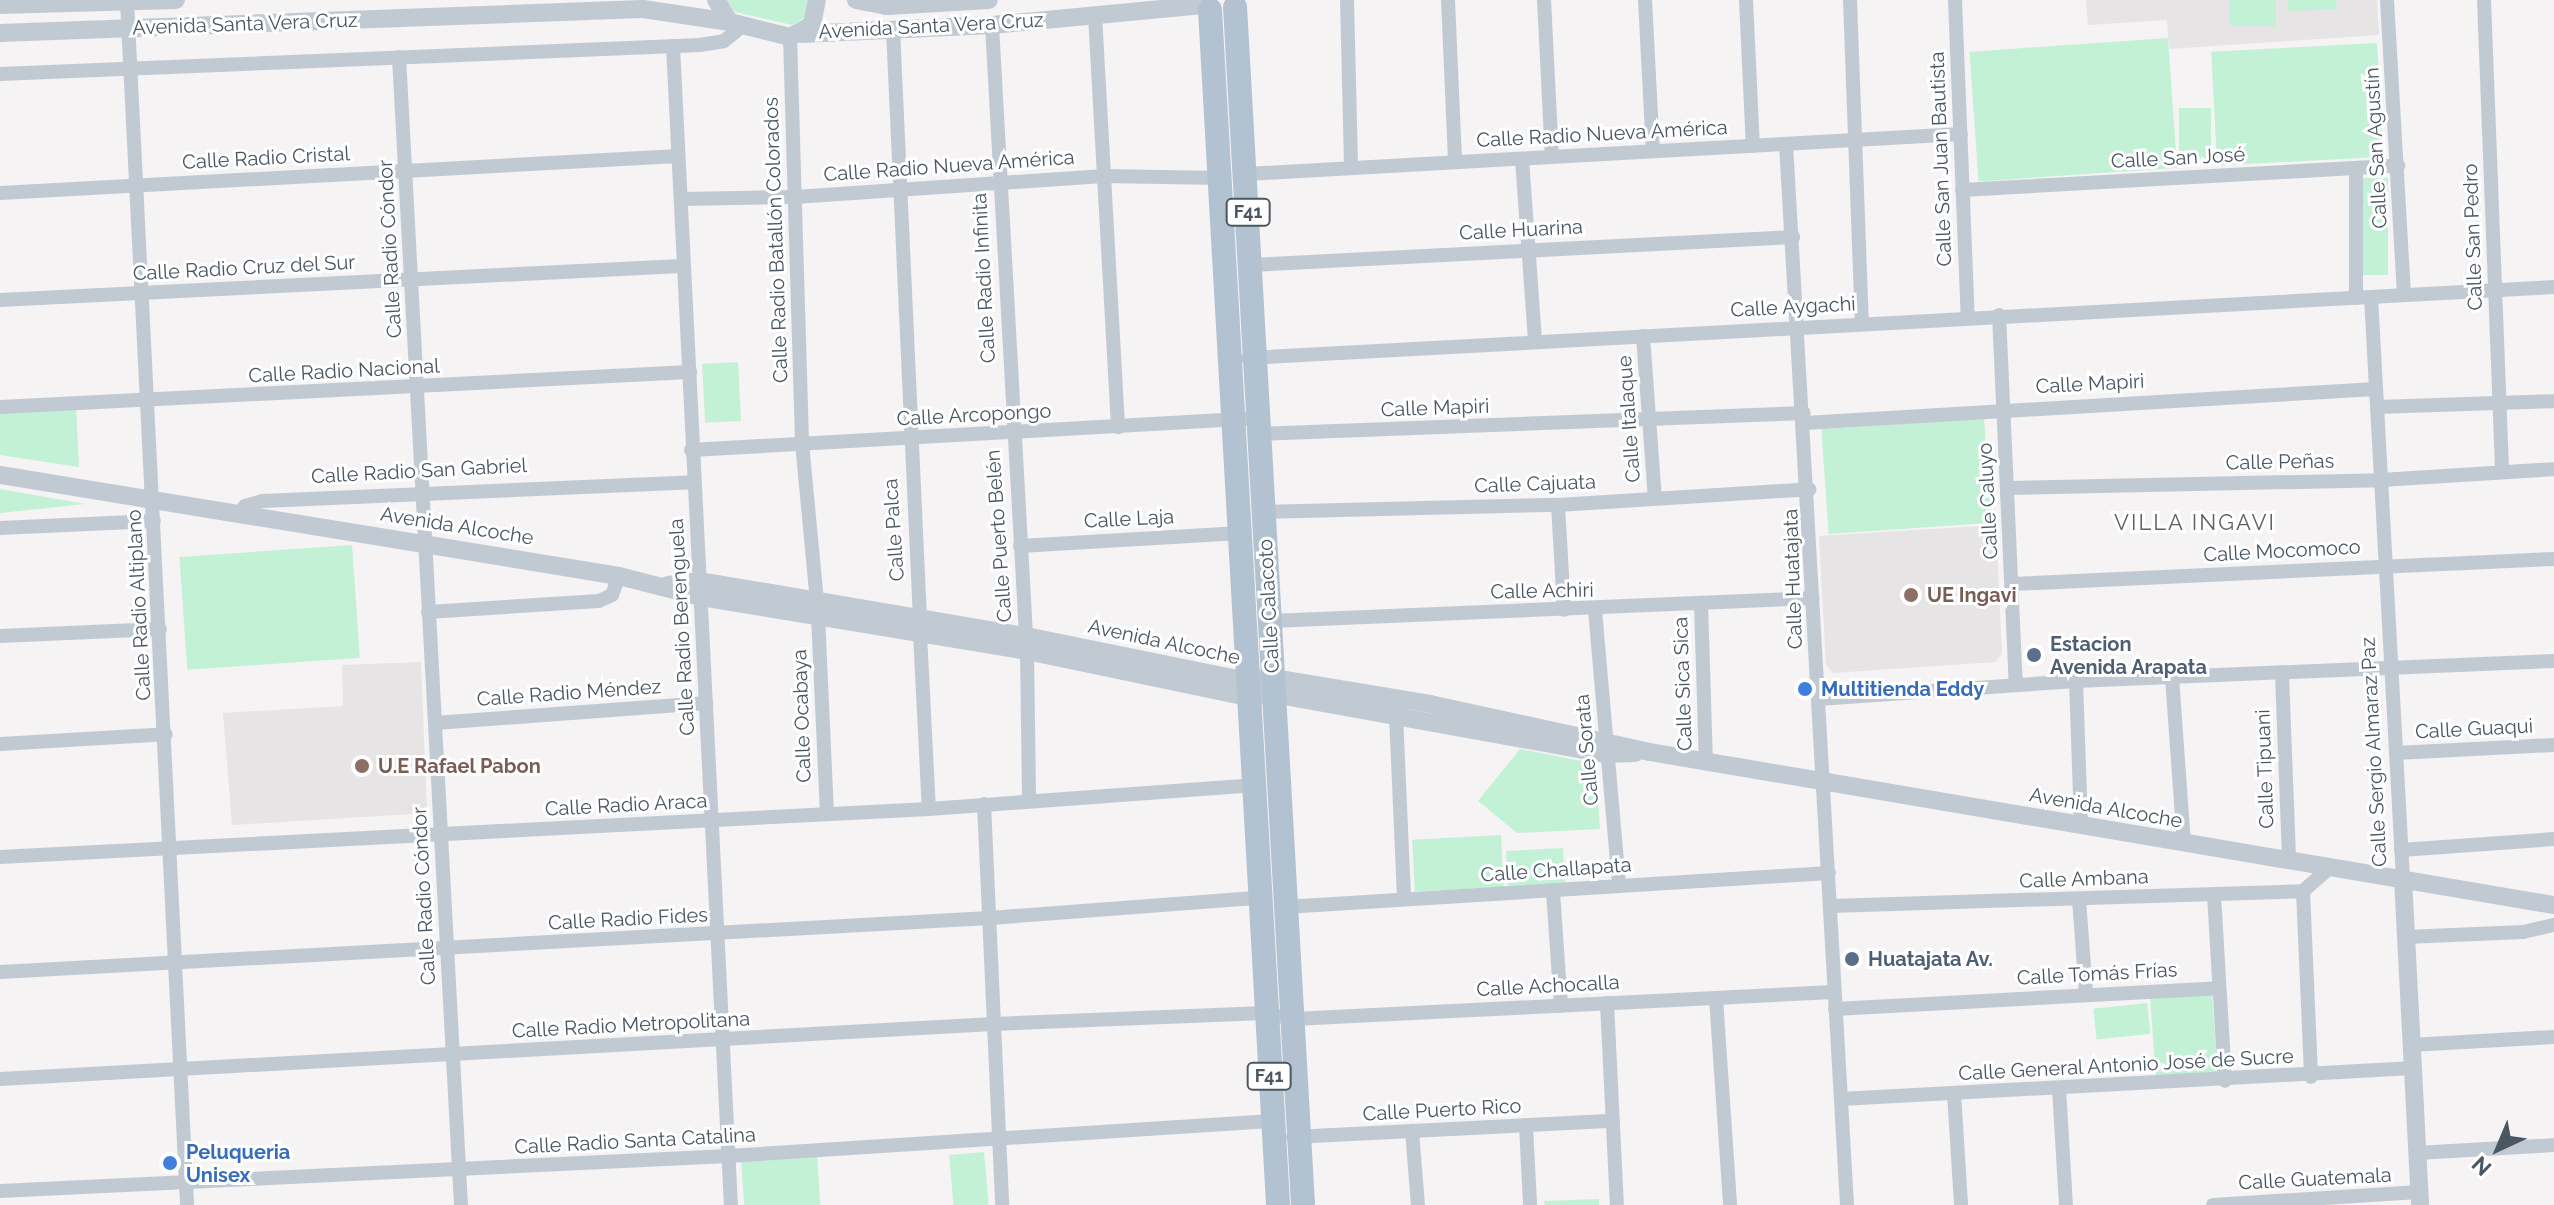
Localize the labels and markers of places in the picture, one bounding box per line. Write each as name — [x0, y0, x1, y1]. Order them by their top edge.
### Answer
place label: UE Ingavi — [1927, 583, 2016, 607]
marker: UE Ingavi — [1902, 586, 1920, 604]
place label: Estacion Avenida Arapata — [2050, 632, 2208, 679]
marker: Estacion Avenida Arapata — [2025, 646, 2043, 664]
place label: Multitienda Eddy — [1821, 677, 1984, 701]
marker: Multitienda Eddy — [1796, 680, 1814, 698]
place label: U.E Rafael Pabon — [378, 754, 541, 778]
marker: U.E Rafael Pabon — [353, 757, 371, 775]
place label: Huatajata Av. — [1868, 947, 1993, 971]
marker: Huatajata Av. — [1843, 950, 1861, 968]
place label: Peluqueria Unisex — [186, 1140, 290, 1187]
marker: Peluqueria Unisex — [161, 1154, 179, 1172]

